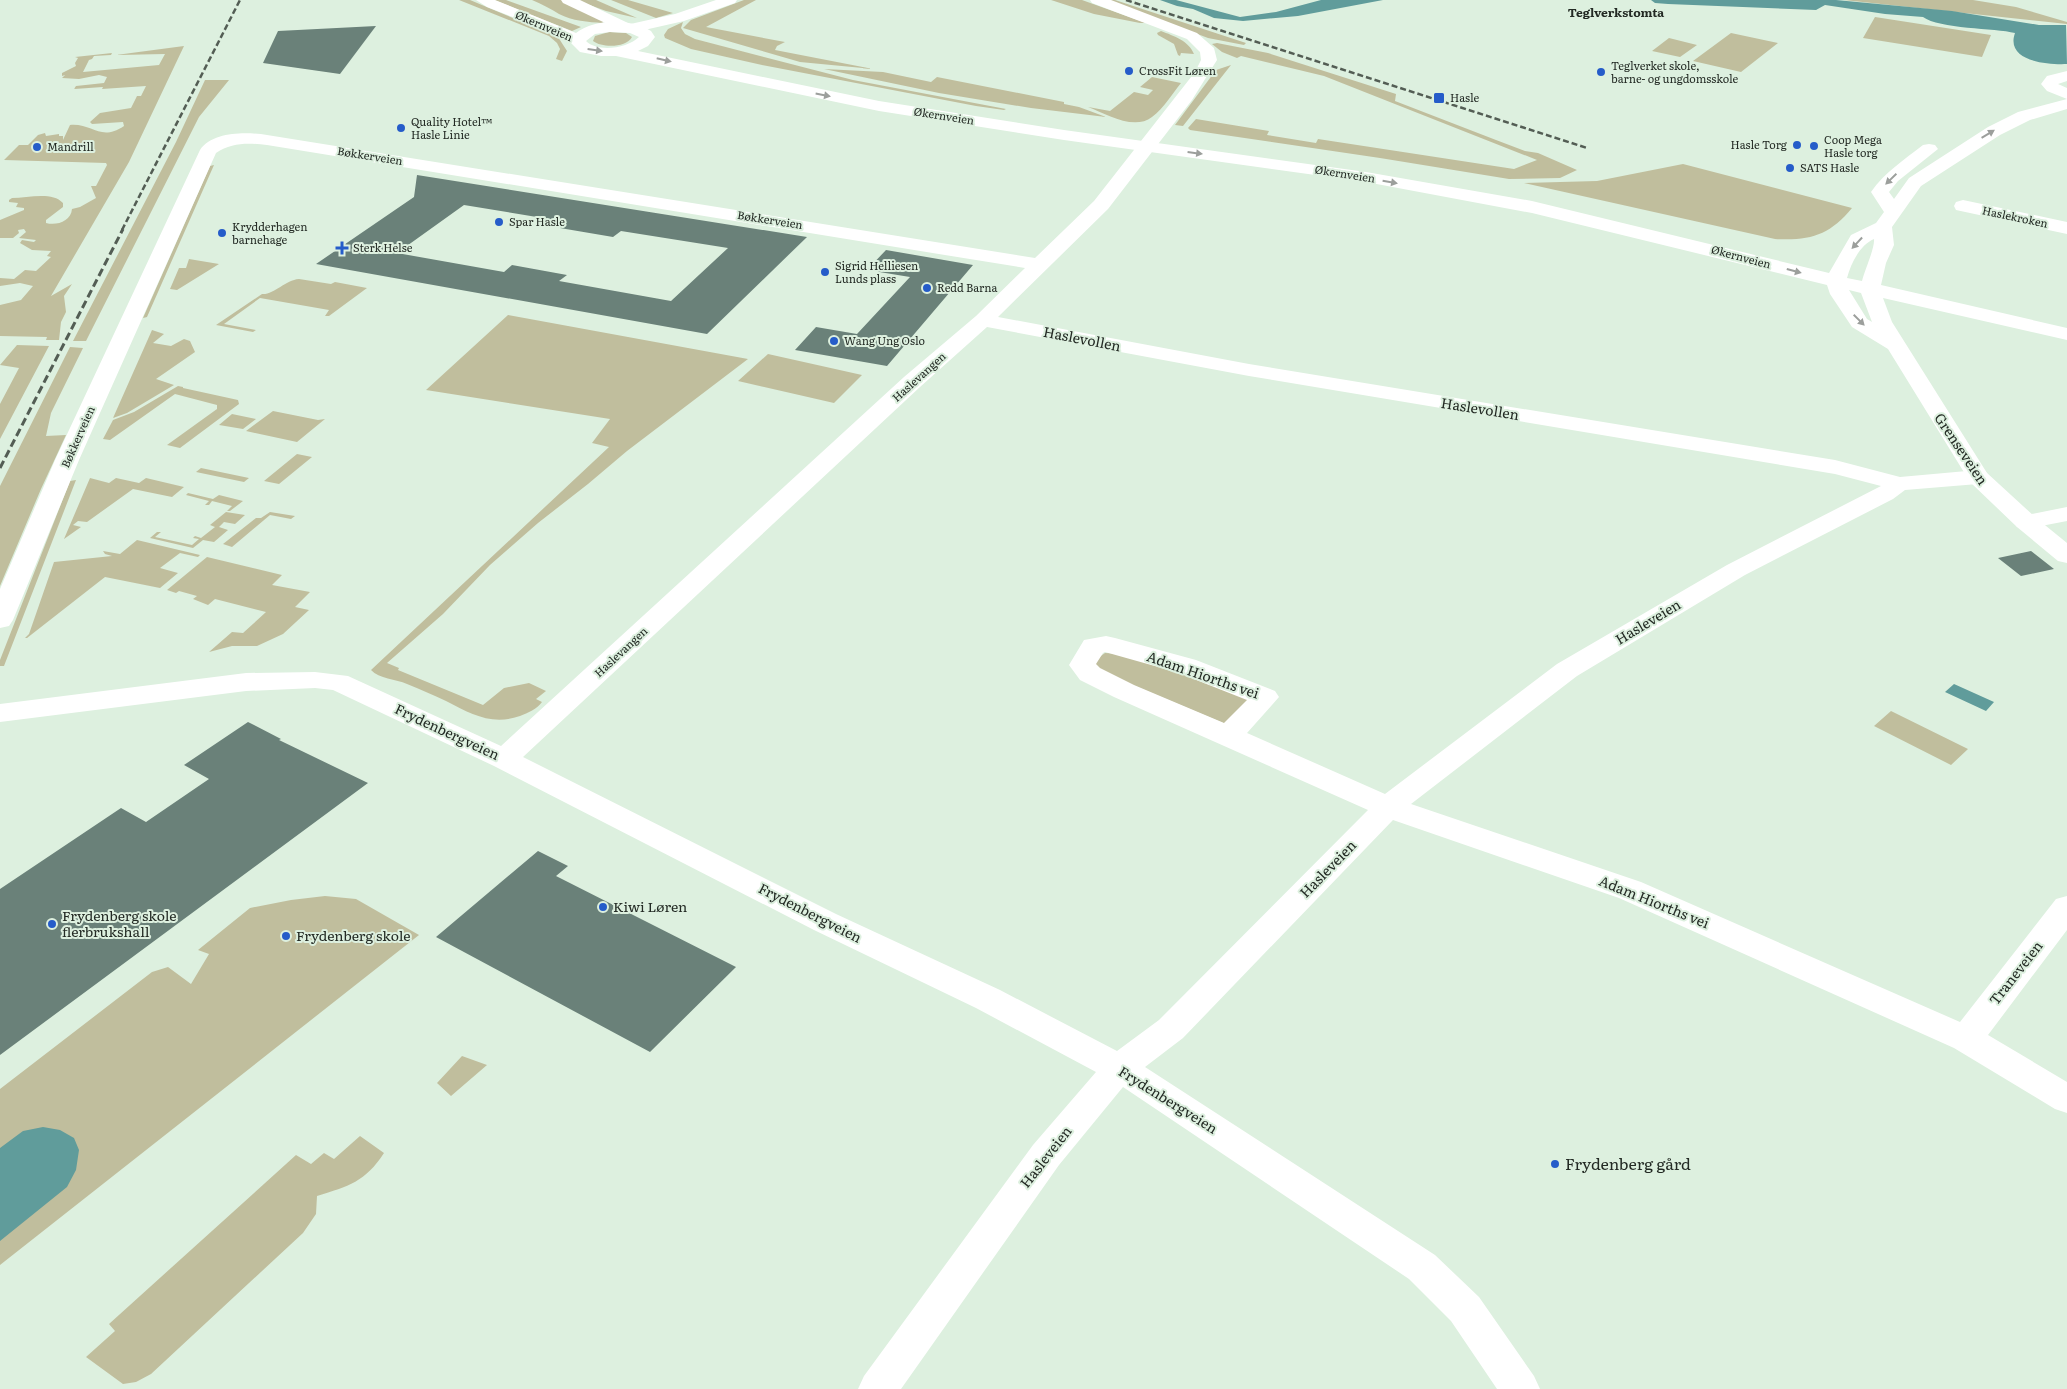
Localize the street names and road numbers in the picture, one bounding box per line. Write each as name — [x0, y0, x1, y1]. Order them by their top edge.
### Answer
street label: Økernveien — [513, 6, 576, 44]
street label: Økernveien — [913, 102, 976, 128]
street label: Bøkkerveien — [336, 142, 404, 168]
street label: Økernveien — [1314, 160, 1377, 186]
street label: Haslekroken — [1981, 201, 2049, 231]
street label: Bøkkerveien — [736, 206, 804, 232]
street label: Økernveien — [1710, 240, 1773, 272]
street label: Haslevollen — [1042, 321, 1123, 355]
street label: Haslevangen — [888, 348, 949, 405]
street label: Haslevollen — [1440, 392, 1521, 424]
street label: Bøkkerveien — [56, 403, 98, 470]
street label: Grenseveien — [1930, 408, 1993, 488]
street label: Hasleveien — [1611, 594, 1684, 649]
street label: Haslevangen — [590, 622, 650, 680]
street label: Adam Hiorths vei — [1145, 645, 1262, 703]
street label: Frydenbergveien — [392, 698, 503, 764]
street label: Hasleveien — [1295, 835, 1360, 902]
street label: Adam Hiorths vei — [1596, 870, 1713, 932]
street label: Frydenbergveien — [755, 877, 866, 947]
street label: Traneveien — [1984, 936, 2047, 1009]
street label: Frydenbergveien — [1115, 1061, 1222, 1138]
street label: Hasleveien — [1015, 1121, 1076, 1191]

